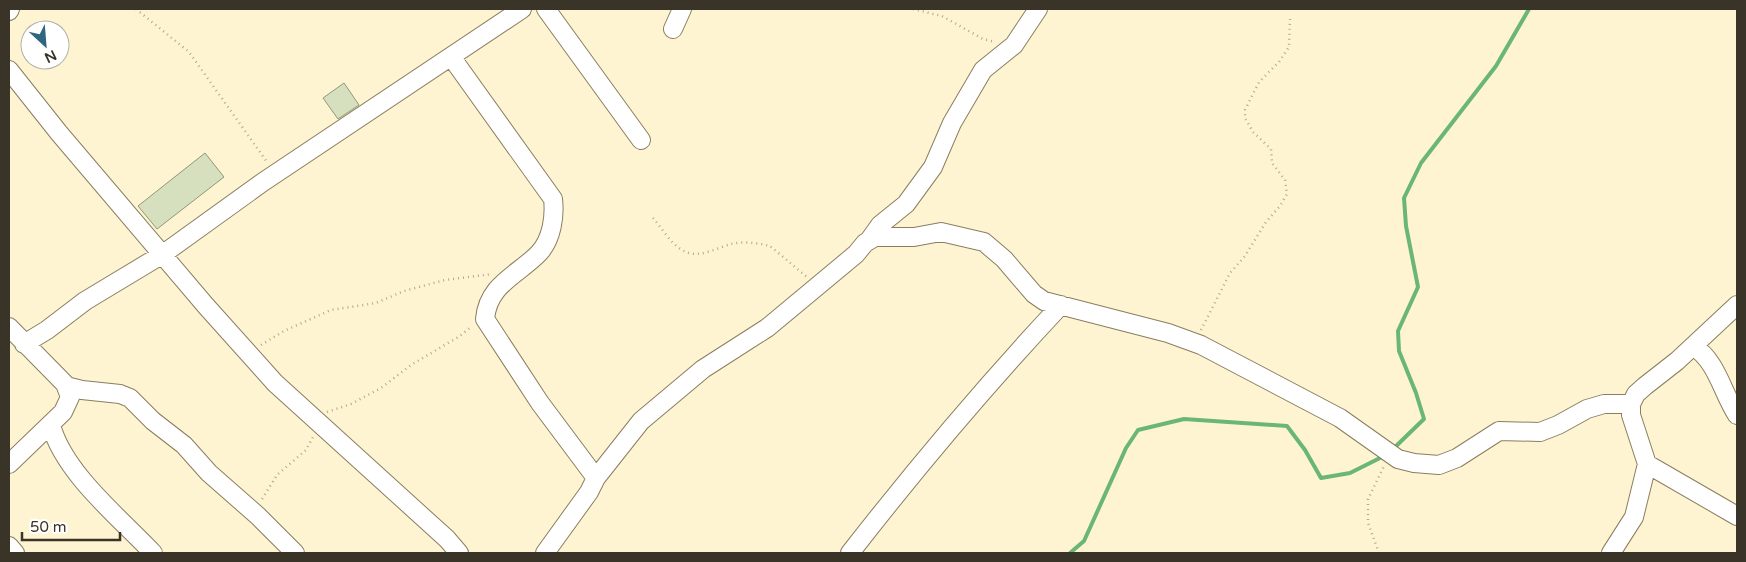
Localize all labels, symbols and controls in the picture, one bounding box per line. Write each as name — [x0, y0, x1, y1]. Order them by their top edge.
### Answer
north arrow — [20, 20, 70, 70]
text: N — [42, 46, 59, 66]
scale bar — [22, 510, 120, 542]
text: 50 m — [30, 518, 67, 536]

